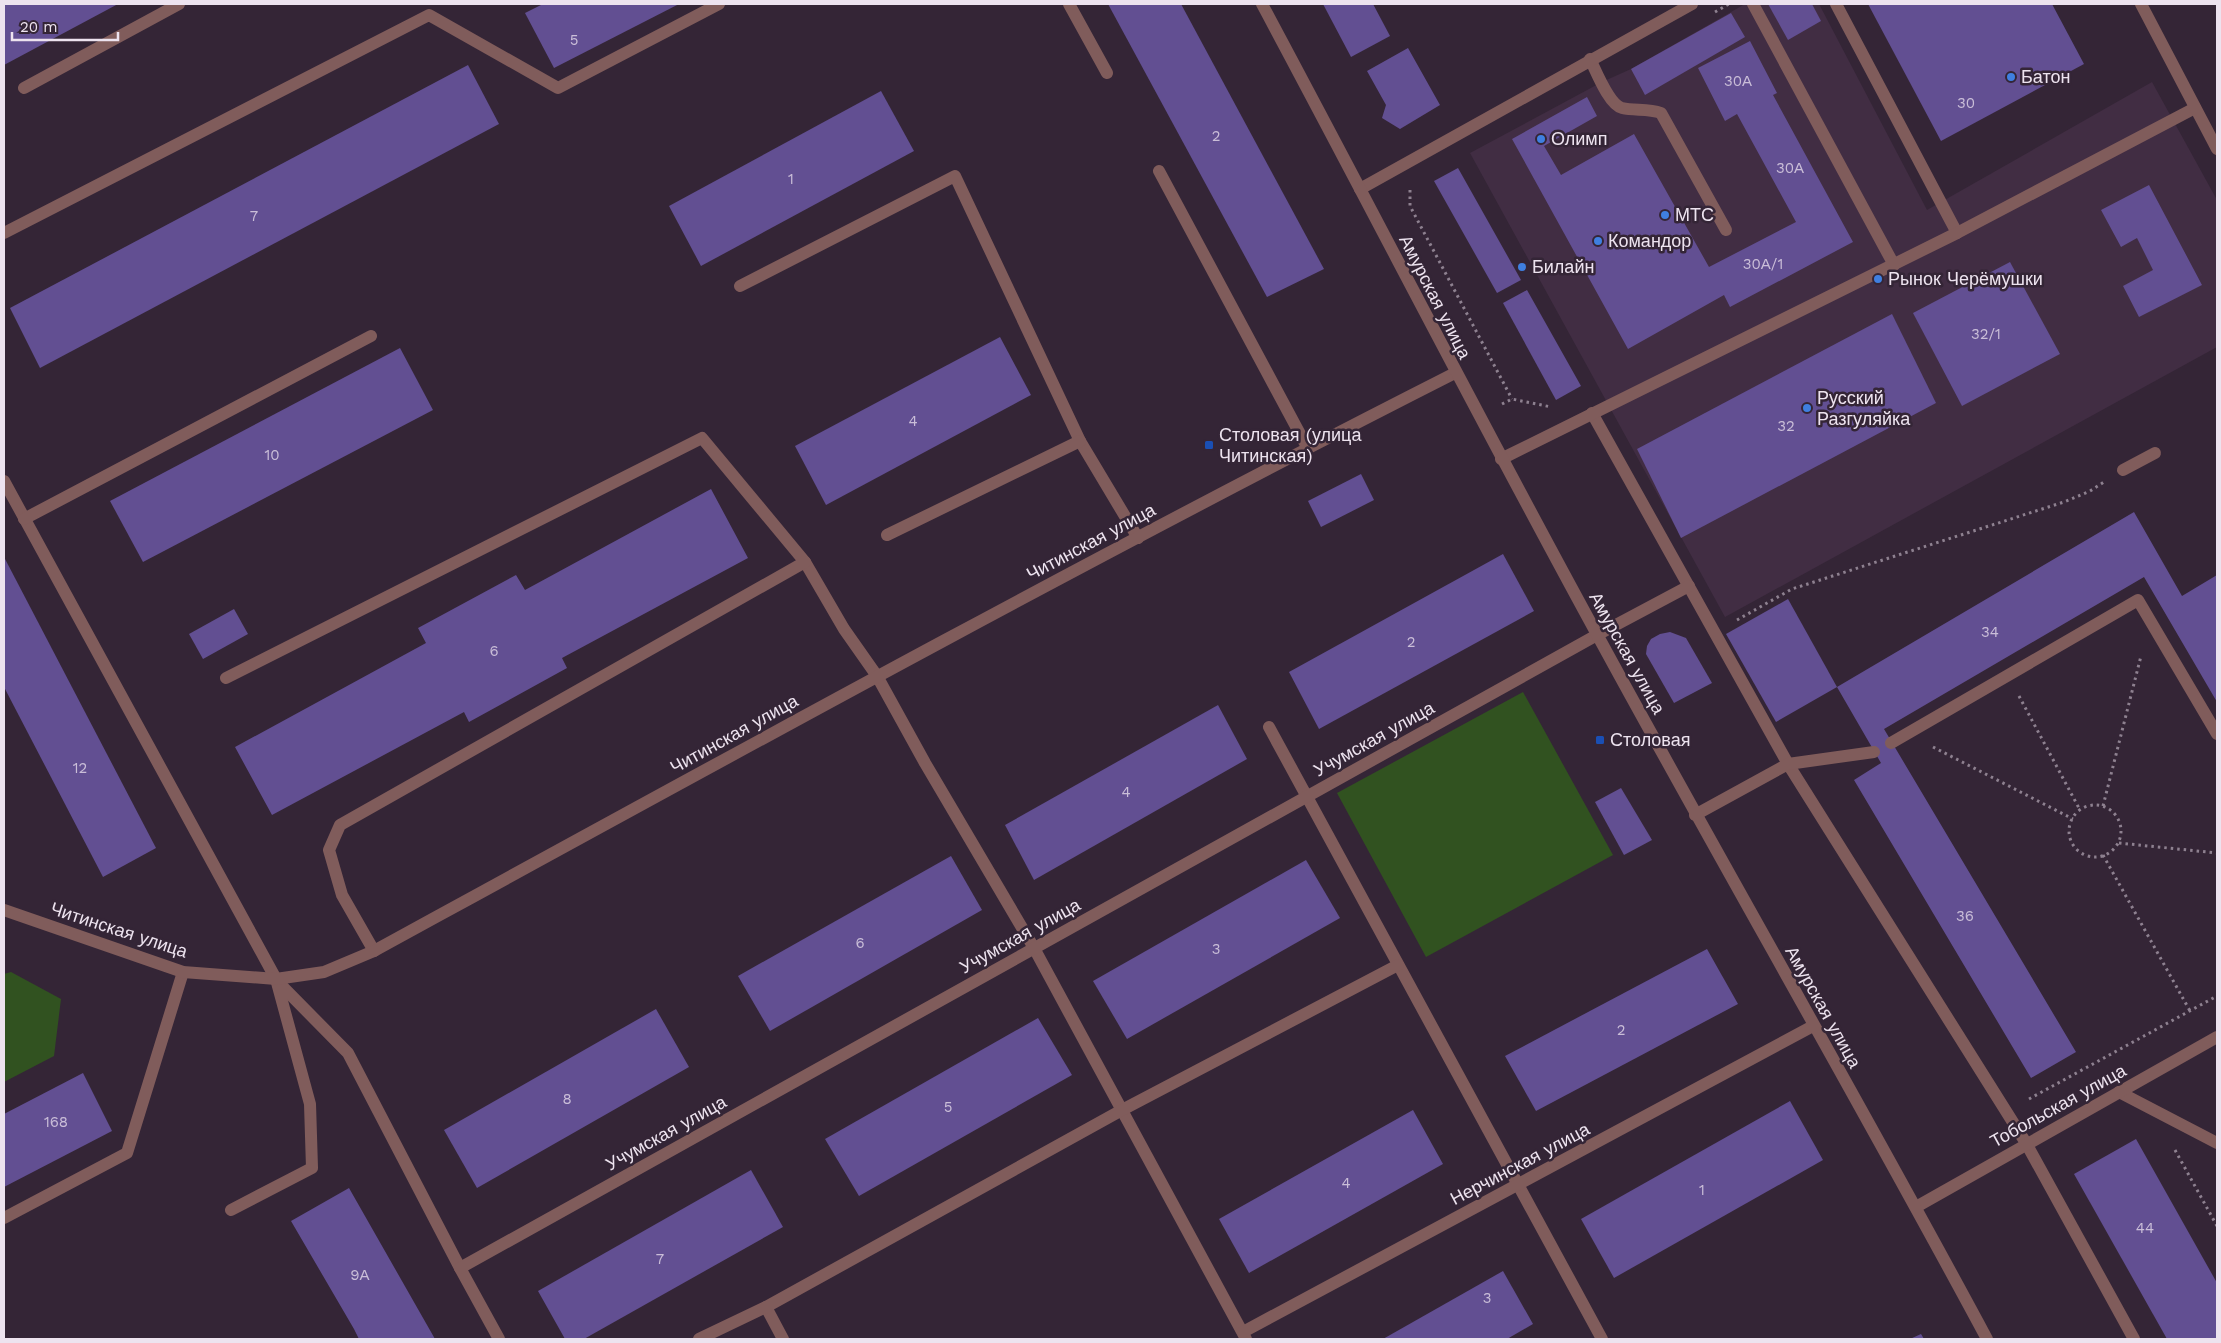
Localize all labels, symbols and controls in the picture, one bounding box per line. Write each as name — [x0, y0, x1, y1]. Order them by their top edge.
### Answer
scale bar — [12, 10, 119, 42]
text: 20 m — [20, 18, 58, 36]
house number: 5 — [570, 31, 578, 49]
place label: Батон — [2021, 66, 2070, 87]
marker: Батон — [2005, 71, 2017, 83]
house number: 30А — [1724, 72, 1752, 90]
house number: 30 — [1957, 94, 1975, 112]
house number: 2 — [1212, 127, 1220, 145]
place label: Олимп — [1551, 128, 1607, 149]
marker: Олимп — [1535, 133, 1547, 145]
house number: 30А — [1776, 159, 1804, 177]
house number: 1 — [788, 170, 794, 188]
place label: МТС — [1675, 204, 1714, 225]
house number: 7 — [250, 207, 258, 225]
marker: МТС — [1659, 209, 1671, 221]
place label: Командор — [1608, 230, 1691, 251]
street label: Амурская улица — [1395, 231, 1476, 363]
marker: Командор — [1592, 235, 1604, 247]
house number: 30А/1 — [1743, 255, 1783, 273]
place label: Билайн — [1532, 256, 1594, 277]
marker: Билайн — [1516, 261, 1528, 273]
place label: Рынок Черёмушки — [1888, 268, 2043, 289]
marker: Рынок Черёмушки — [1872, 273, 1884, 285]
house number: 32/1 — [1971, 325, 2001, 343]
place label: Русский Разгуляйка — [1817, 387, 1911, 429]
marker: Русский Разгуляйка — [1801, 402, 1813, 414]
house number: 4 — [908, 412, 918, 430]
house number: 32 — [1777, 417, 1795, 435]
place label: Столовая (улица Читинская) — [1219, 424, 1362, 466]
marker: Столовая (улица Читинская) — [1203, 439, 1215, 451]
house number: 10 — [264, 446, 280, 464]
street label: Читинская улица — [1023, 498, 1160, 584]
street label: Амурская улица — [1585, 588, 1670, 718]
house number: 34 — [1981, 623, 1999, 641]
house number: 2 — [1407, 633, 1415, 651]
house number: 6 — [489, 642, 499, 660]
street label: Читинская улица — [666, 689, 802, 777]
street label: Учумская улица — [1310, 696, 1439, 780]
place label: Столовая — [1610, 729, 1691, 750]
marker: Столовая — [1594, 734, 1606, 746]
house number: 12 — [73, 759, 87, 777]
house number: 4 — [1121, 783, 1131, 801]
street label: Учумская улица — [956, 893, 1085, 977]
street label: Читинская улица — [48, 897, 191, 962]
house number: 36 — [1956, 907, 1974, 925]
house number: 6 — [855, 934, 865, 952]
house number: 3 — [1212, 940, 1220, 958]
street label: Амурская улица — [1781, 942, 1866, 1072]
house number: 2 — [1617, 1021, 1625, 1039]
street label: Тобольская улица — [1986, 1059, 2130, 1152]
house number: 8 — [562, 1090, 572, 1108]
street label: Учумская улица — [602, 1090, 731, 1174]
house number: 5 — [944, 1098, 952, 1116]
house number: 168 — [44, 1113, 68, 1131]
street label: Нерчинская улица — [1447, 1118, 1594, 1209]
house number: 4 — [1341, 1174, 1351, 1192]
house number: 1 — [1699, 1181, 1705, 1199]
house number: 44 — [2136, 1219, 2154, 1237]
house number: 7 — [656, 1250, 664, 1268]
house number: 9А — [350, 1266, 370, 1284]
house number: 3 — [1483, 1289, 1491, 1307]

